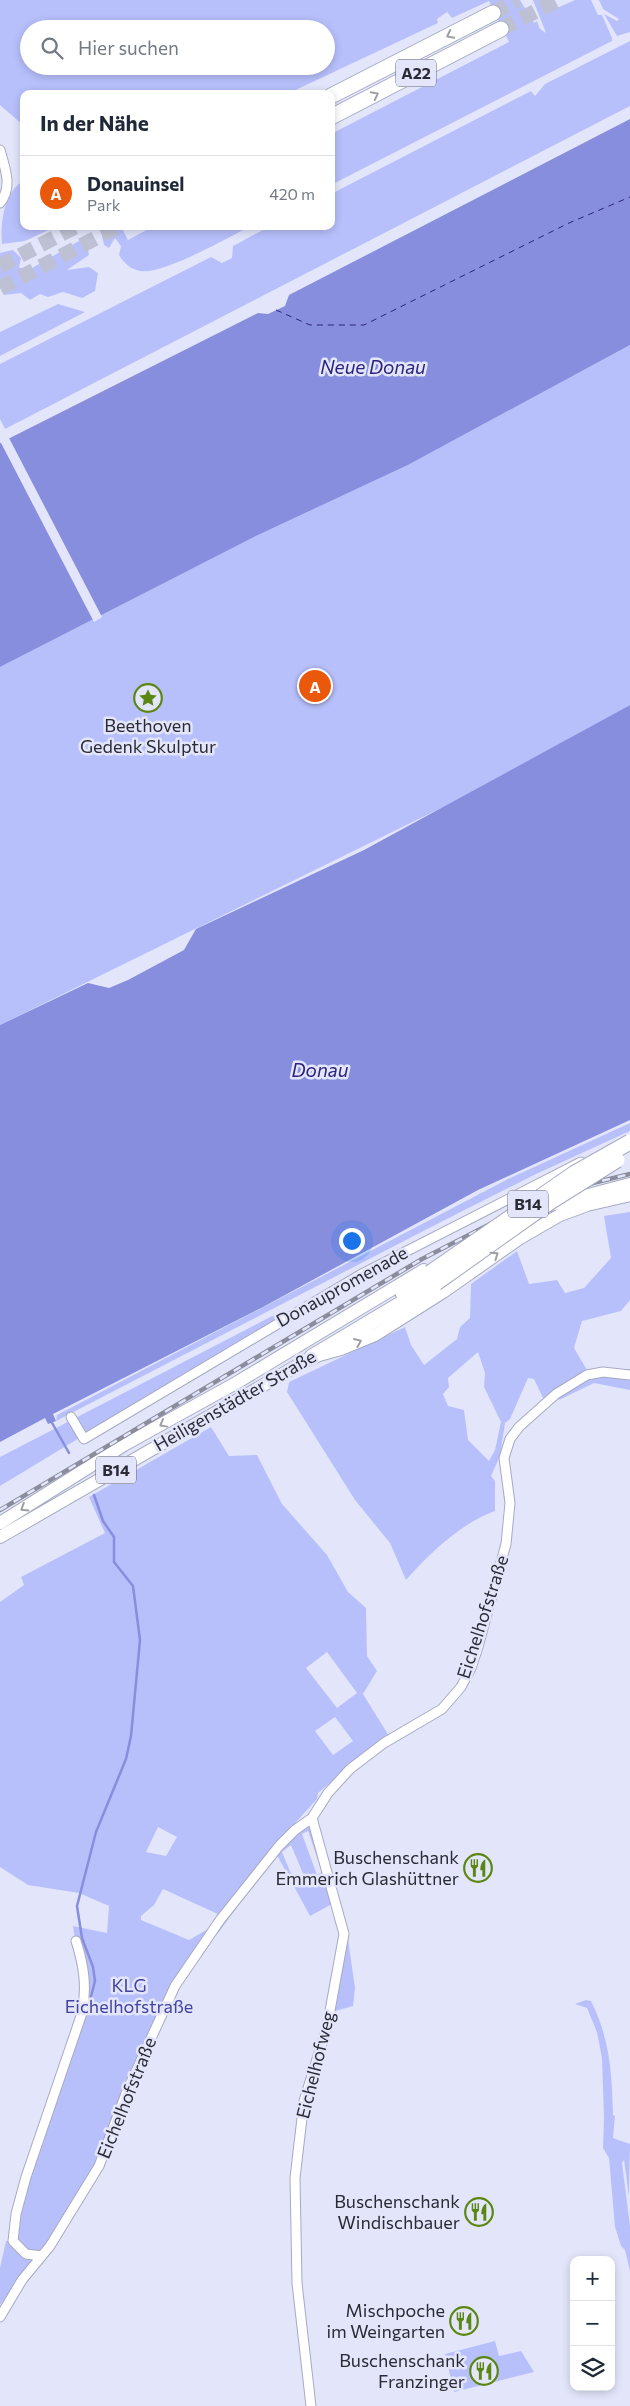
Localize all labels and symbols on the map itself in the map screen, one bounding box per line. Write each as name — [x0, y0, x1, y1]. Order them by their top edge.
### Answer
one-way arrow — [446, 29, 455, 39]
road number: A22 — [396, 59, 436, 86]
one-way arrow — [369, 91, 378, 101]
water label: Neue Donau — [320, 355, 426, 378]
pin: A — [299, 667, 331, 705]
place icon: Beethoven Gedenk Skulptur — [133, 683, 163, 713]
place label: Beethoven Gedenk Skulptur — [80, 714, 216, 757]
water label: Donau — [292, 1058, 349, 1081]
road number: B14 — [508, 1190, 548, 1218]
your location — [339, 1228, 365, 1254]
street label: Donaupromenade — [272, 1241, 411, 1331]
one-way arrow — [489, 1252, 499, 1261]
one-way arrow — [353, 1338, 362, 1349]
street label: Heiligenstädter Straße — [150, 1345, 319, 1456]
one-way arrow — [159, 1418, 168, 1428]
road number: B14 — [96, 1456, 136, 1484]
one-way arrow — [20, 1502, 29, 1512]
street label: Eichelhofstraße — [452, 1552, 512, 1681]
place label: Buschenschank Emmerich Glashüttner — [275, 1846, 459, 1889]
restaurant icon: Buschenschank Emmerich Glashüttner — [463, 1853, 493, 1883]
park label: KLG Eichelhofstraße — [65, 1974, 193, 2017]
street label: Eichelhofweg — [291, 2009, 339, 2121]
street label: Eichelhofstraße — [92, 2034, 160, 2161]
place label: Buschenschank Windischbauer — [334, 2190, 460, 2233]
restaurant icon: Buschenschank Windischbauer — [464, 2197, 494, 2227]
place label: Mischpoche im Weingarten — [326, 2299, 445, 2342]
restaurant icon: Mischpoche im Weingarten — [449, 2306, 479, 2336]
place label: Buschenschank Franzinger — [339, 2349, 465, 2392]
restaurant icon: Buschenschank Franzinger — [469, 2356, 499, 2386]

